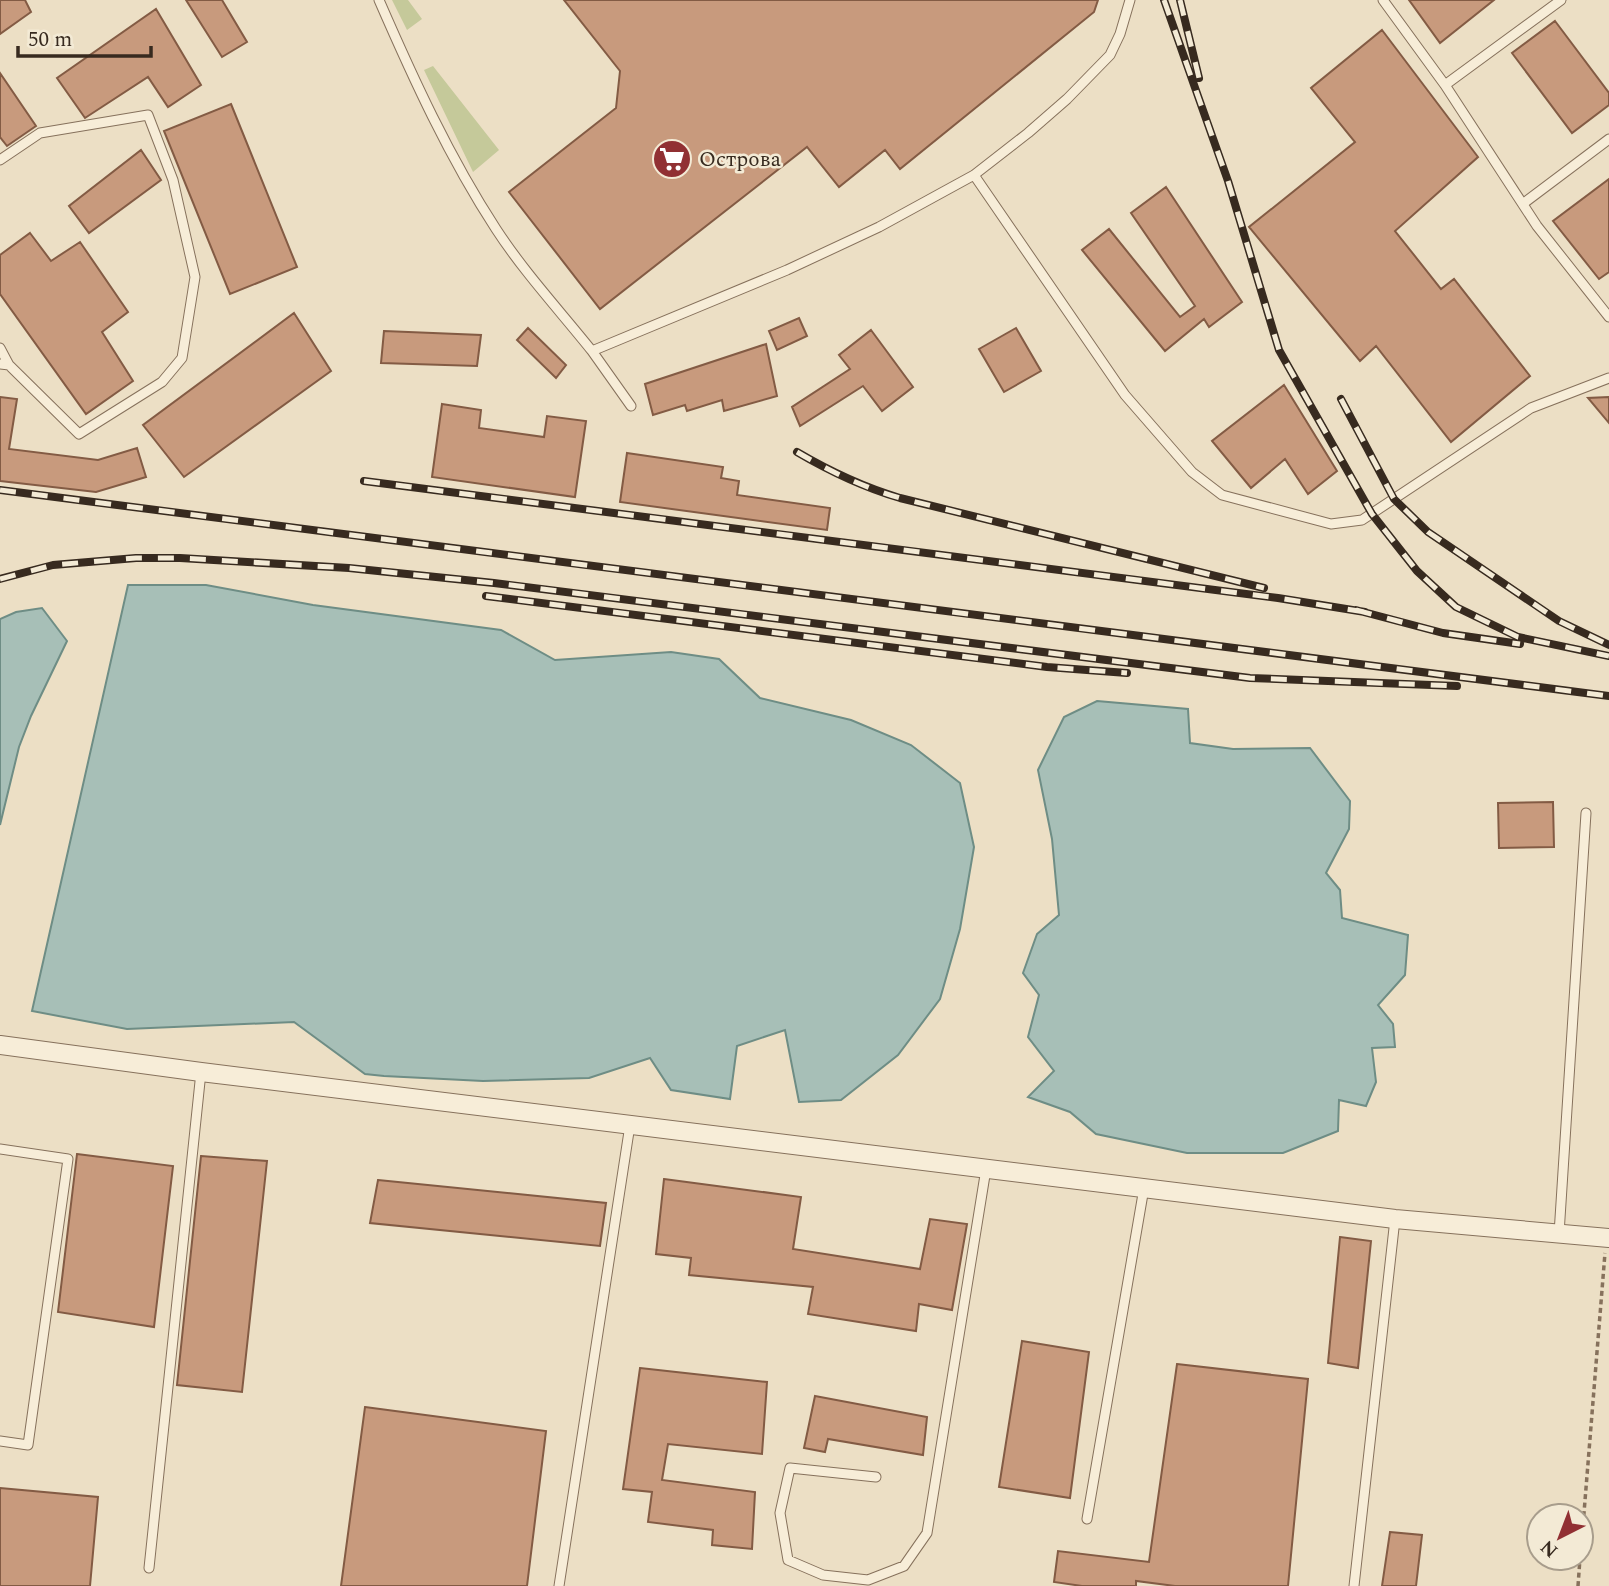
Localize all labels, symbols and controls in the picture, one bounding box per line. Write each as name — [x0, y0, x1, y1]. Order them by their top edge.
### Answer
scale bar — [18, 14, 150, 58]
text: 50 m — [28, 24, 72, 56]
supermarket icon: Острова — [651, 138, 693, 180]
place label: Острова — [699, 144, 782, 176]
north arrow — [1525, 1502, 1595, 1572]
text: N — [1534, 1533, 1565, 1564]

